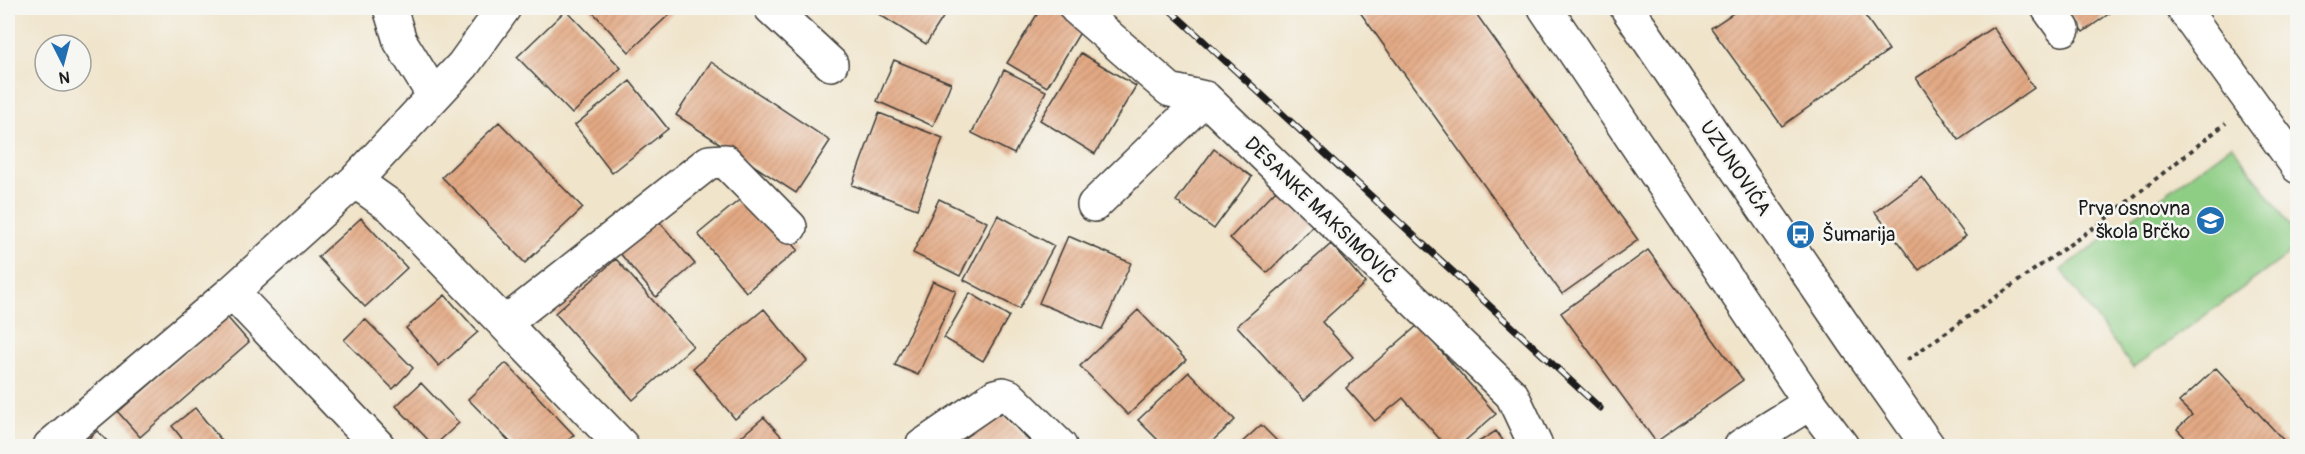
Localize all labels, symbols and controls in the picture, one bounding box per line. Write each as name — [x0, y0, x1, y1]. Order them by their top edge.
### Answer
north arrow — [33, 33, 93, 93]
text: N — [58, 66, 71, 87]
street label: UZUNOVIĆA — [1695, 116, 1777, 221]
street label: DESANKE MAKSIMOVIĆ — [1239, 131, 1402, 289]
place label: Prva osnovna škola Brčko — [2078, 196, 2190, 244]
school or university icon: Prva osnovna škola Brčko — [2195, 204, 2227, 236]
bus stop icon: Šumarija — [1785, 218, 1817, 250]
place label: Šumarija — [1822, 221, 1895, 247]

